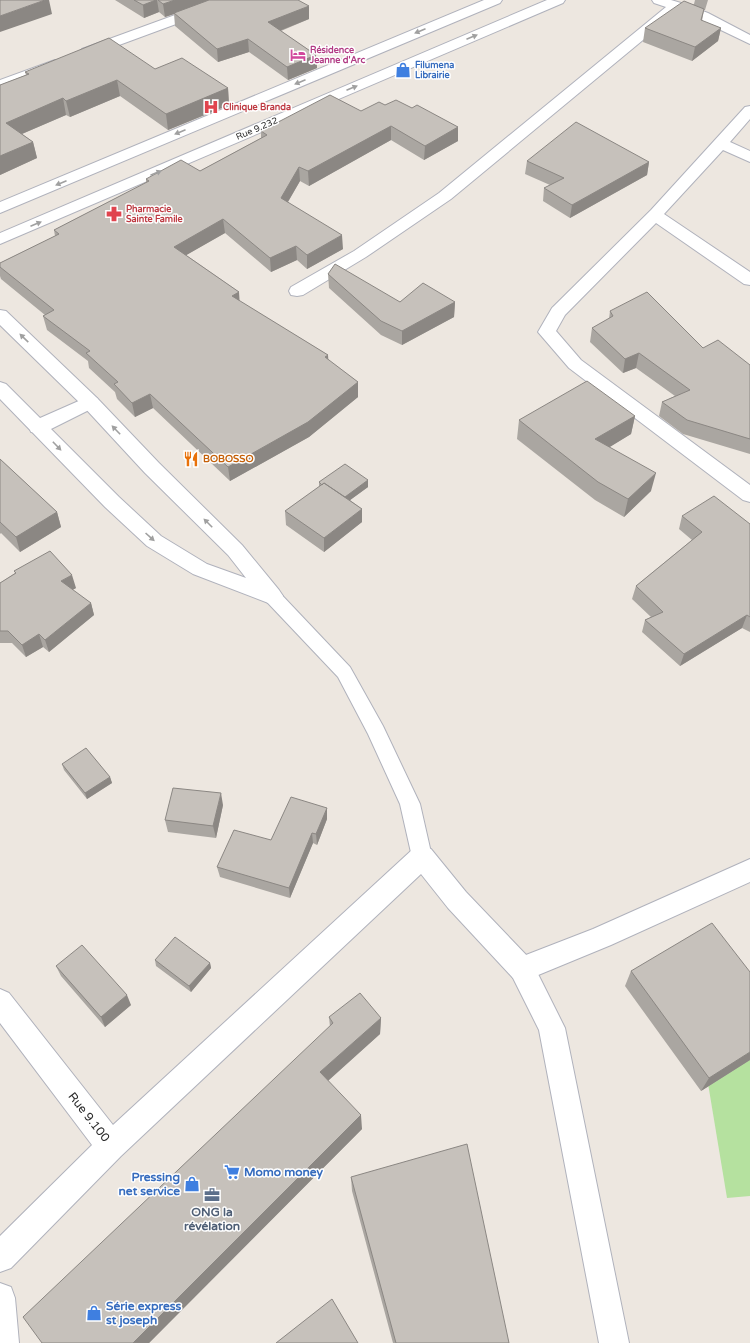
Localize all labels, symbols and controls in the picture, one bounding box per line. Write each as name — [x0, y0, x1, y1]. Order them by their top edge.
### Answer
one-way arrow — [414, 28, 426, 35]
one-way arrow — [466, 34, 477, 40]
place label: Résidence Jeanne d'Arc — [309, 45, 365, 66]
hotel icon: Résidence Jeanne d'Arc — [289, 46, 307, 64]
place label: Filumena Librairie — [415, 60, 454, 81]
shop icon: Filumena Librairie — [394, 61, 412, 79]
one-way arrow — [295, 79, 306, 85]
one-way arrow — [347, 85, 359, 91]
hospital icon: Clinique Branda — [202, 98, 220, 116]
place label: Clinique Branda — [223, 102, 291, 113]
street label: Rue 9.232 — [234, 115, 280, 143]
one-way arrow — [174, 130, 186, 136]
one-way arrow — [150, 170, 161, 176]
one-way arrow — [55, 180, 66, 186]
place label: Pharmacie Sainte Famile — [126, 204, 183, 225]
pharmacy icon: Pharmacie Sainte Famile — [105, 205, 123, 223]
one-way arrow — [30, 220, 42, 226]
one-way arrow — [19, 333, 29, 343]
one-way arrow — [111, 425, 121, 435]
one-way arrow — [52, 441, 62, 451]
restaurant icon: BOBOSSO — [182, 450, 200, 468]
place label: BOBOSSO — [203, 453, 254, 465]
one-way arrow — [203, 518, 213, 528]
one-way arrow — [144, 532, 155, 541]
street label: Rue 9.100 — [65, 1089, 113, 1145]
supermarket icon: Momo money — [223, 1163, 241, 1181]
place label: Momo money — [244, 1165, 324, 1180]
place label: Pressing net service — [119, 1170, 180, 1198]
shop icon: Pressing net service — [183, 1175, 201, 1193]
office icon: ONG la révélation — [203, 1186, 221, 1204]
place label: ONG la révélation — [184, 1205, 240, 1233]
place label: Série express st joseph — [106, 1299, 181, 1328]
shop icon: Série express st joseph — [85, 1304, 103, 1322]

